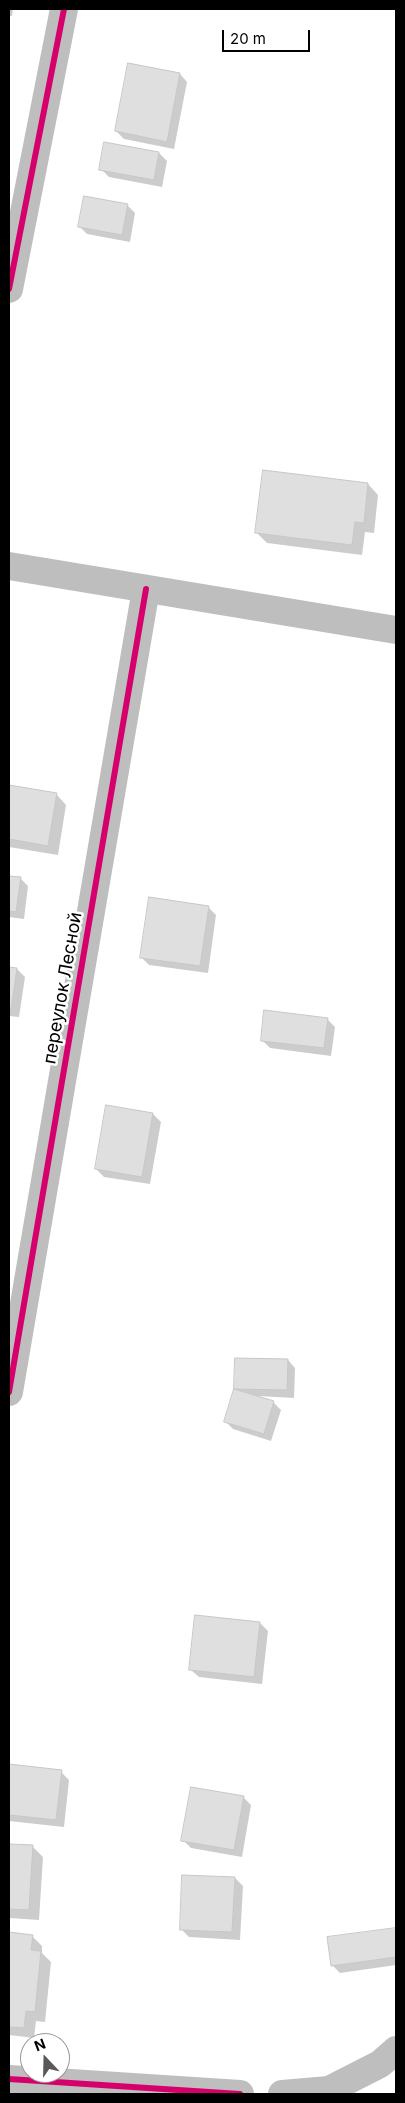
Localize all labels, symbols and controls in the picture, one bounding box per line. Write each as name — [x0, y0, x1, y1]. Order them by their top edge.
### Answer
scale bar — [225, 20, 312, 52]
text: 20 m — [230, 29, 266, 48]
street label: переулок Лесной — [39, 910, 87, 1066]
north arrow — [20, 2033, 70, 2083]
text: N — [32, 2035, 48, 2054]

